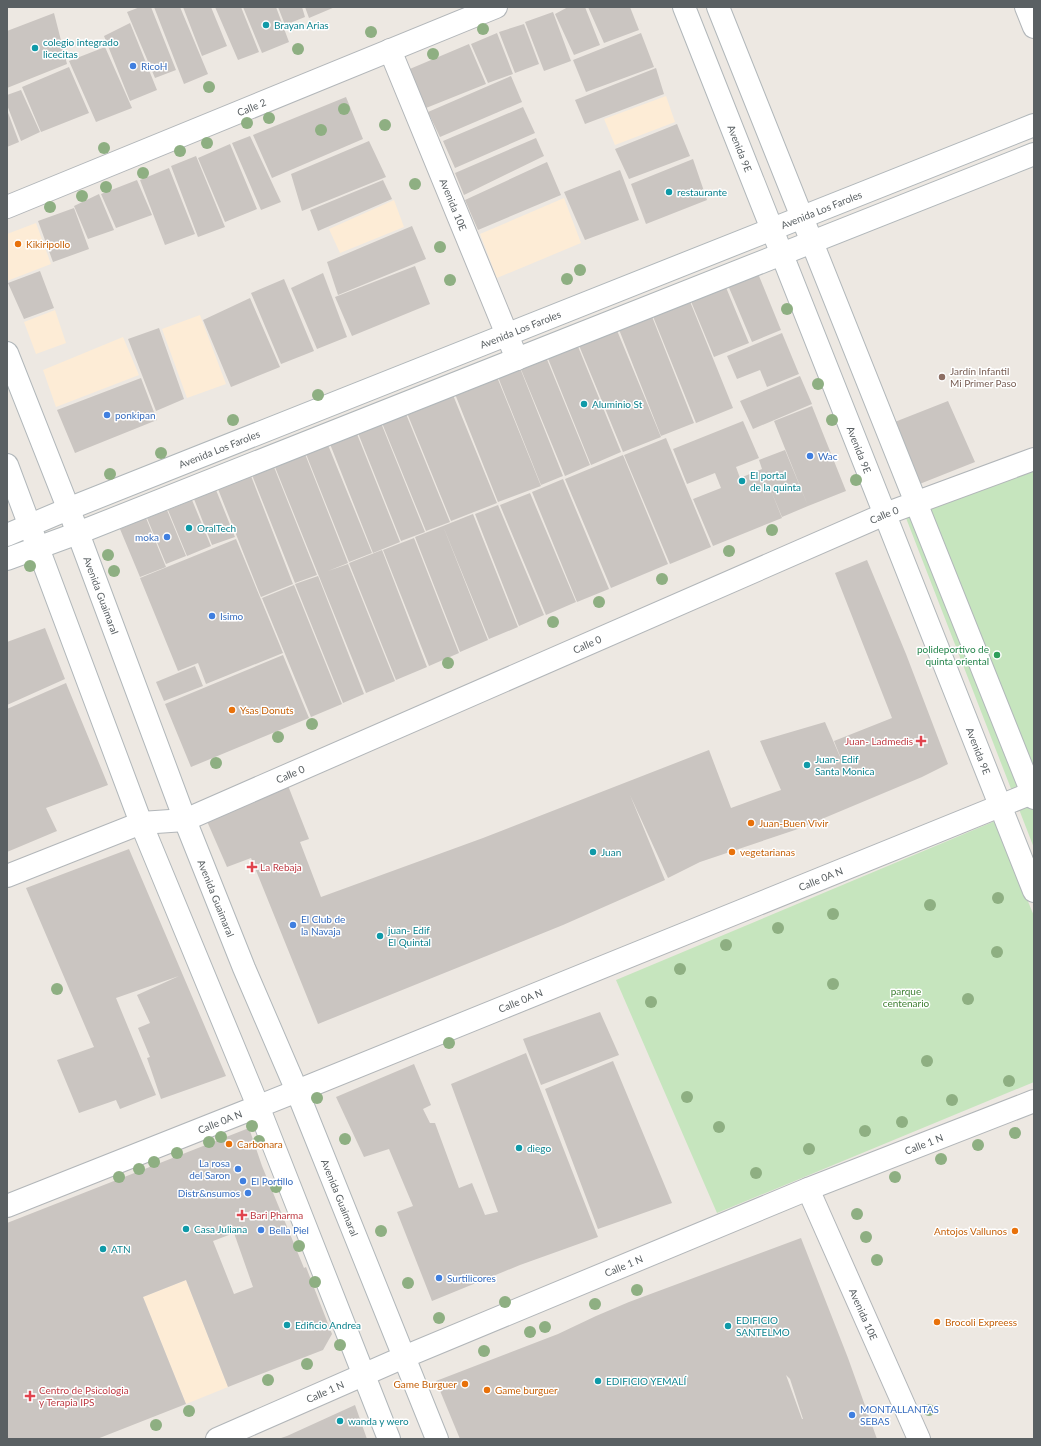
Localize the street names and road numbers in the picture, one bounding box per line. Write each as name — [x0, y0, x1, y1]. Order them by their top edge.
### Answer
street label: Calle 2 — [235, 96, 268, 118]
street label: Avenida 9E — [725, 123, 755, 174]
street label: Avenida 10E — [437, 177, 470, 232]
street label: Avenida Los Faroles — [779, 188, 864, 231]
street label: Avenida Los Faroles — [478, 308, 563, 351]
street label: Avenida 9E — [845, 424, 874, 475]
street label: Avenida Los Faroles — [177, 427, 261, 470]
street label: Calle 0 — [868, 504, 900, 526]
street label: Avenida Guaimaral — [81, 555, 121, 636]
street label: Calle 0 — [571, 633, 603, 656]
street label: Avenida 9E — [964, 726, 993, 776]
street label: Calle 0 — [274, 762, 307, 786]
street label: Avenida Guaimaral — [195, 858, 237, 939]
street label: Calle 0A N — [797, 864, 845, 893]
street label: Calle 0A N — [496, 986, 544, 1015]
street label: Calle 0A N — [196, 1107, 244, 1136]
street label: Calle 1 N — [903, 1131, 945, 1157]
street label: Avenida Guaimaral — [319, 1157, 361, 1238]
street label: Calle 1 N — [603, 1252, 644, 1279]
street label: Avenida 10E — [847, 1287, 880, 1342]
street label: Calle 1 N — [304, 1378, 346, 1405]

